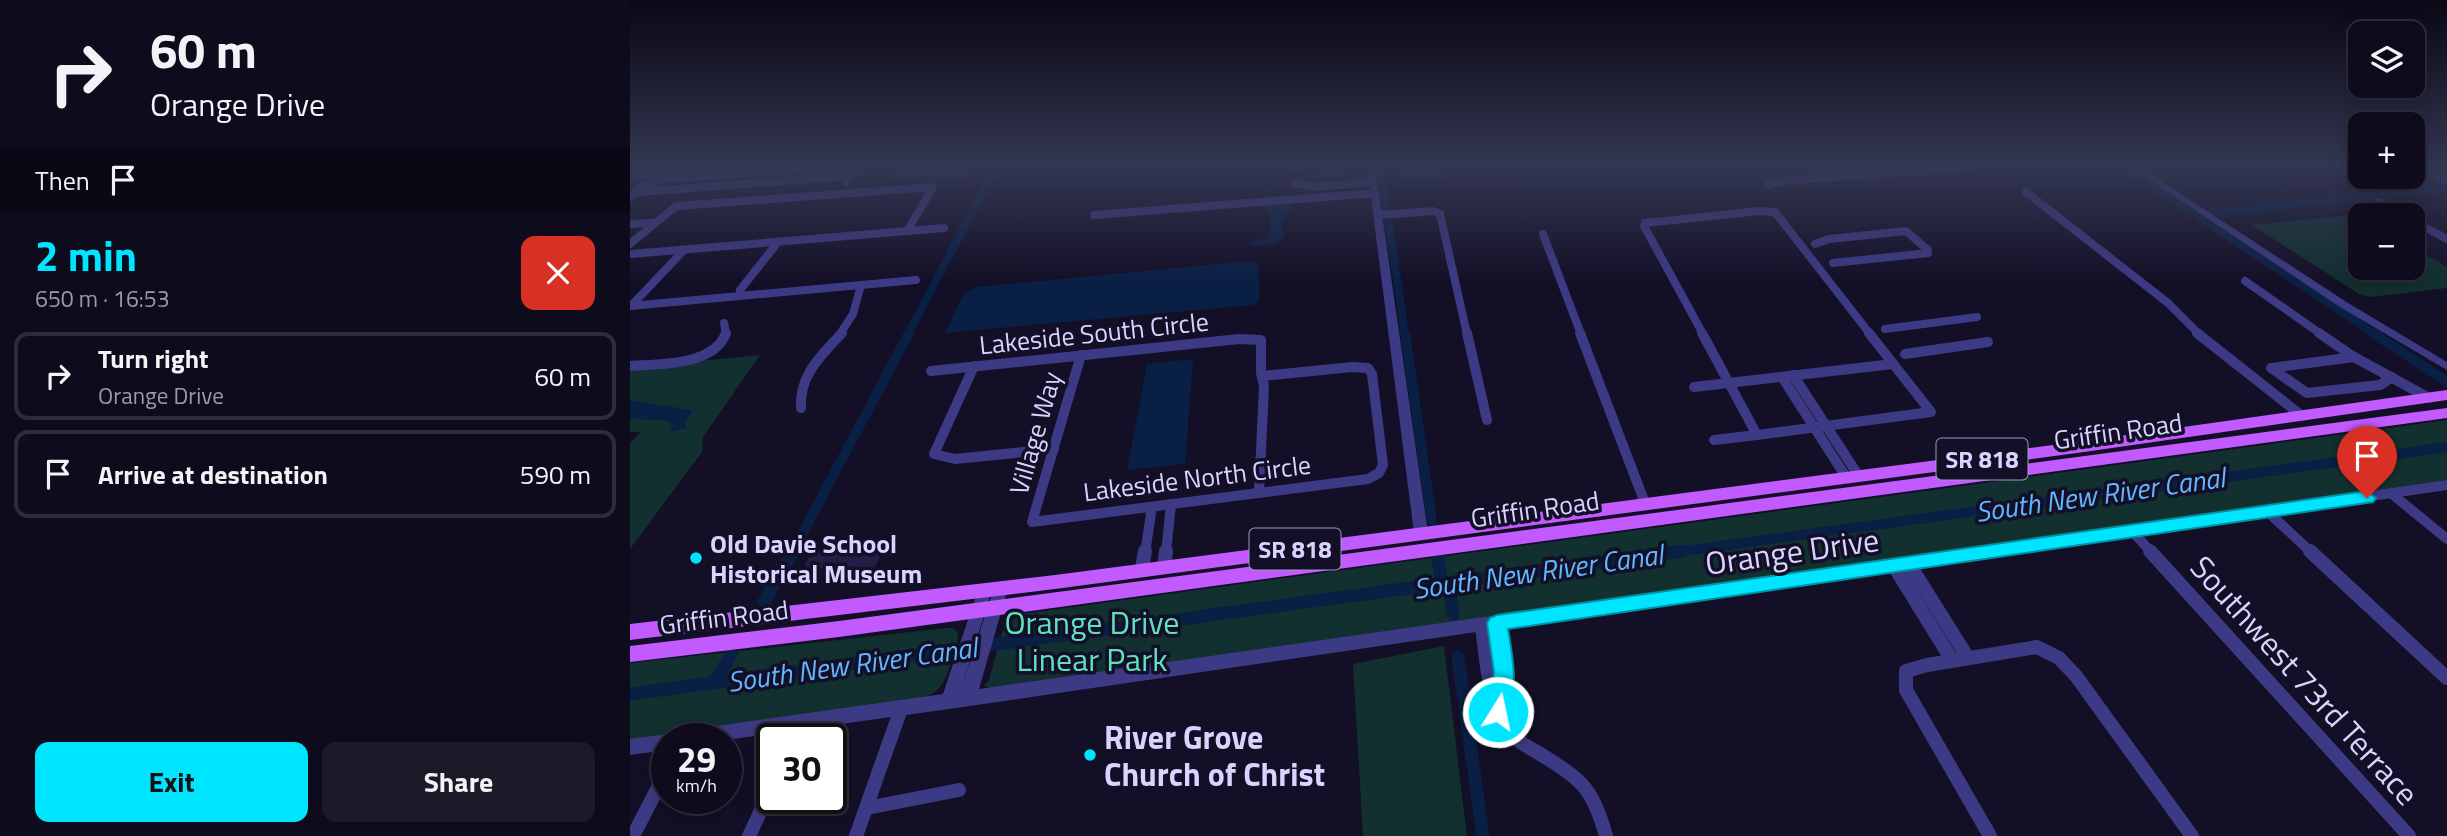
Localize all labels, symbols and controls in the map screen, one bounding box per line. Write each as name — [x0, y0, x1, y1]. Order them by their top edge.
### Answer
text: 60 m — [150, 12, 257, 87]
map controls — [2348, 21, 2425, 280]
button: layers — [2348, 21, 2425, 98]
icon: right — [35, 28, 126, 119]
text: Orange Drive — [150, 80, 325, 128]
button: + — [2348, 112, 2425, 189]
text: Then — [35, 161, 90, 200]
icon: arrive — [104, 161, 142, 199]
button: − — [2348, 203, 2425, 280]
text: 2 min — [35, 223, 137, 287]
button: close — [521, 236, 595, 310]
text: 650 m · 16:53 — [35, 281, 170, 316]
street label: Lakeside South Circle — [977, 302, 1211, 364]
text: Turn right — [98, 339, 209, 378]
icon: right — [39, 357, 77, 395]
text: 60 m — [534, 357, 591, 396]
street label: Village Way — [999, 367, 1071, 499]
text: Orange Drive — [98, 378, 224, 413]
street label: Griffin Road — [2051, 403, 2185, 459]
pin — [2337, 426, 2397, 498]
icon: arrive — [2348, 437, 2386, 475]
road number: SR 818 — [1936, 438, 2028, 480]
street label: Lakeside North Circle — [1081, 445, 1313, 511]
icon: arrive — [39, 455, 77, 493]
text: Arrive at destination — [98, 455, 328, 494]
text: 590 m — [520, 455, 591, 494]
water label: South New River Canal — [1973, 455, 2230, 533]
street label: Griffin Road — [1468, 481, 1602, 537]
street label: Orange Drive — [1702, 515, 1882, 587]
place label: Old Davie School Historical Museum — [710, 524, 922, 593]
road number: SR 818 — [1250, 528, 1340, 570]
water label: South New River Canal — [1411, 532, 1668, 610]
street label: Southwest 73rd Terrace — [2180, 544, 2430, 816]
marker: Old Davie School Historical Museum — [688, 550, 704, 566]
street label: Griffin Road — [657, 590, 791, 644]
park label: Orange Drive Linear Park — [1004, 598, 1180, 683]
water label: South New River Canal — [725, 625, 982, 703]
position arrow — [1461, 675, 1535, 749]
place label: River Grove Church of Christ — [1104, 713, 1325, 798]
speed limit sign: 30 — [756, 723, 847, 814]
text: 29 — [677, 732, 716, 786]
button: Exit — [35, 742, 308, 822]
button: Share — [322, 742, 595, 822]
marker: River Grove Church of Christ — [1082, 747, 1098, 763]
text: km/h — [676, 772, 717, 799]

